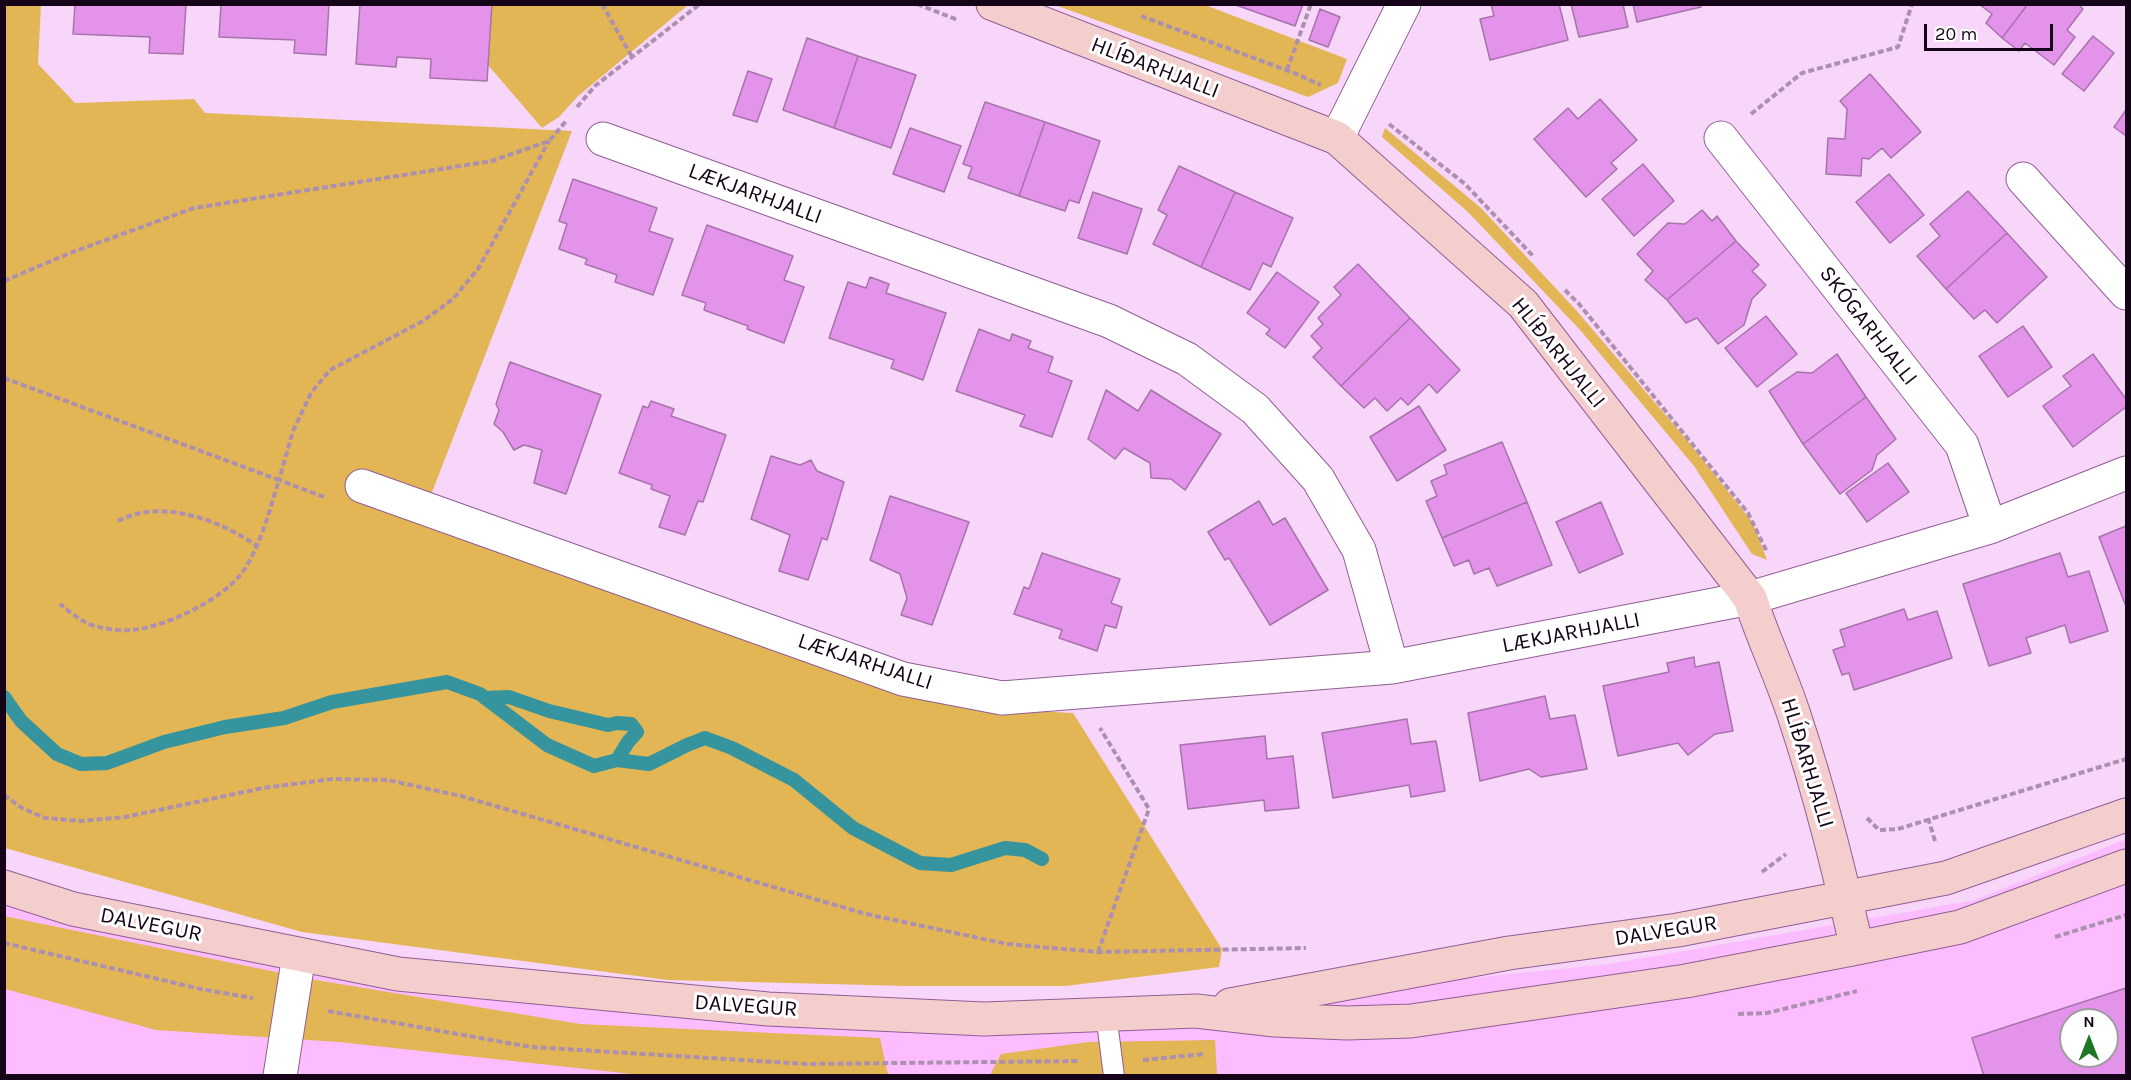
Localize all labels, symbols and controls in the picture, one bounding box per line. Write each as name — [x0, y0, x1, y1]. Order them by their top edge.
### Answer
scale bar — [1927, 12, 2056, 50]
text: 20 m — [1935, 23, 1977, 45]
street label: HLÍÐARHJALLI — [1087, 32, 1223, 104]
street label: LÆKJARHJALLI — [685, 158, 825, 230]
street label: SKÓGARHJALLI — [1813, 261, 1923, 391]
street label: HLÍÐARHJALLI — [1505, 292, 1611, 414]
street label: LÆKJARHJALLI — [1500, 607, 1642, 659]
street label: LÆKJARHJALLI — [794, 628, 936, 696]
street label: HLÍÐARHJALLI — [1775, 695, 1839, 831]
street label: DALVEGUR — [98, 902, 204, 948]
street label: DALVEGUR — [1613, 910, 1719, 952]
street label: DALVEGUR — [694, 989, 798, 1023]
north arrow — [2059, 1008, 2119, 1068]
text: N — [2083, 1012, 2095, 1031]

